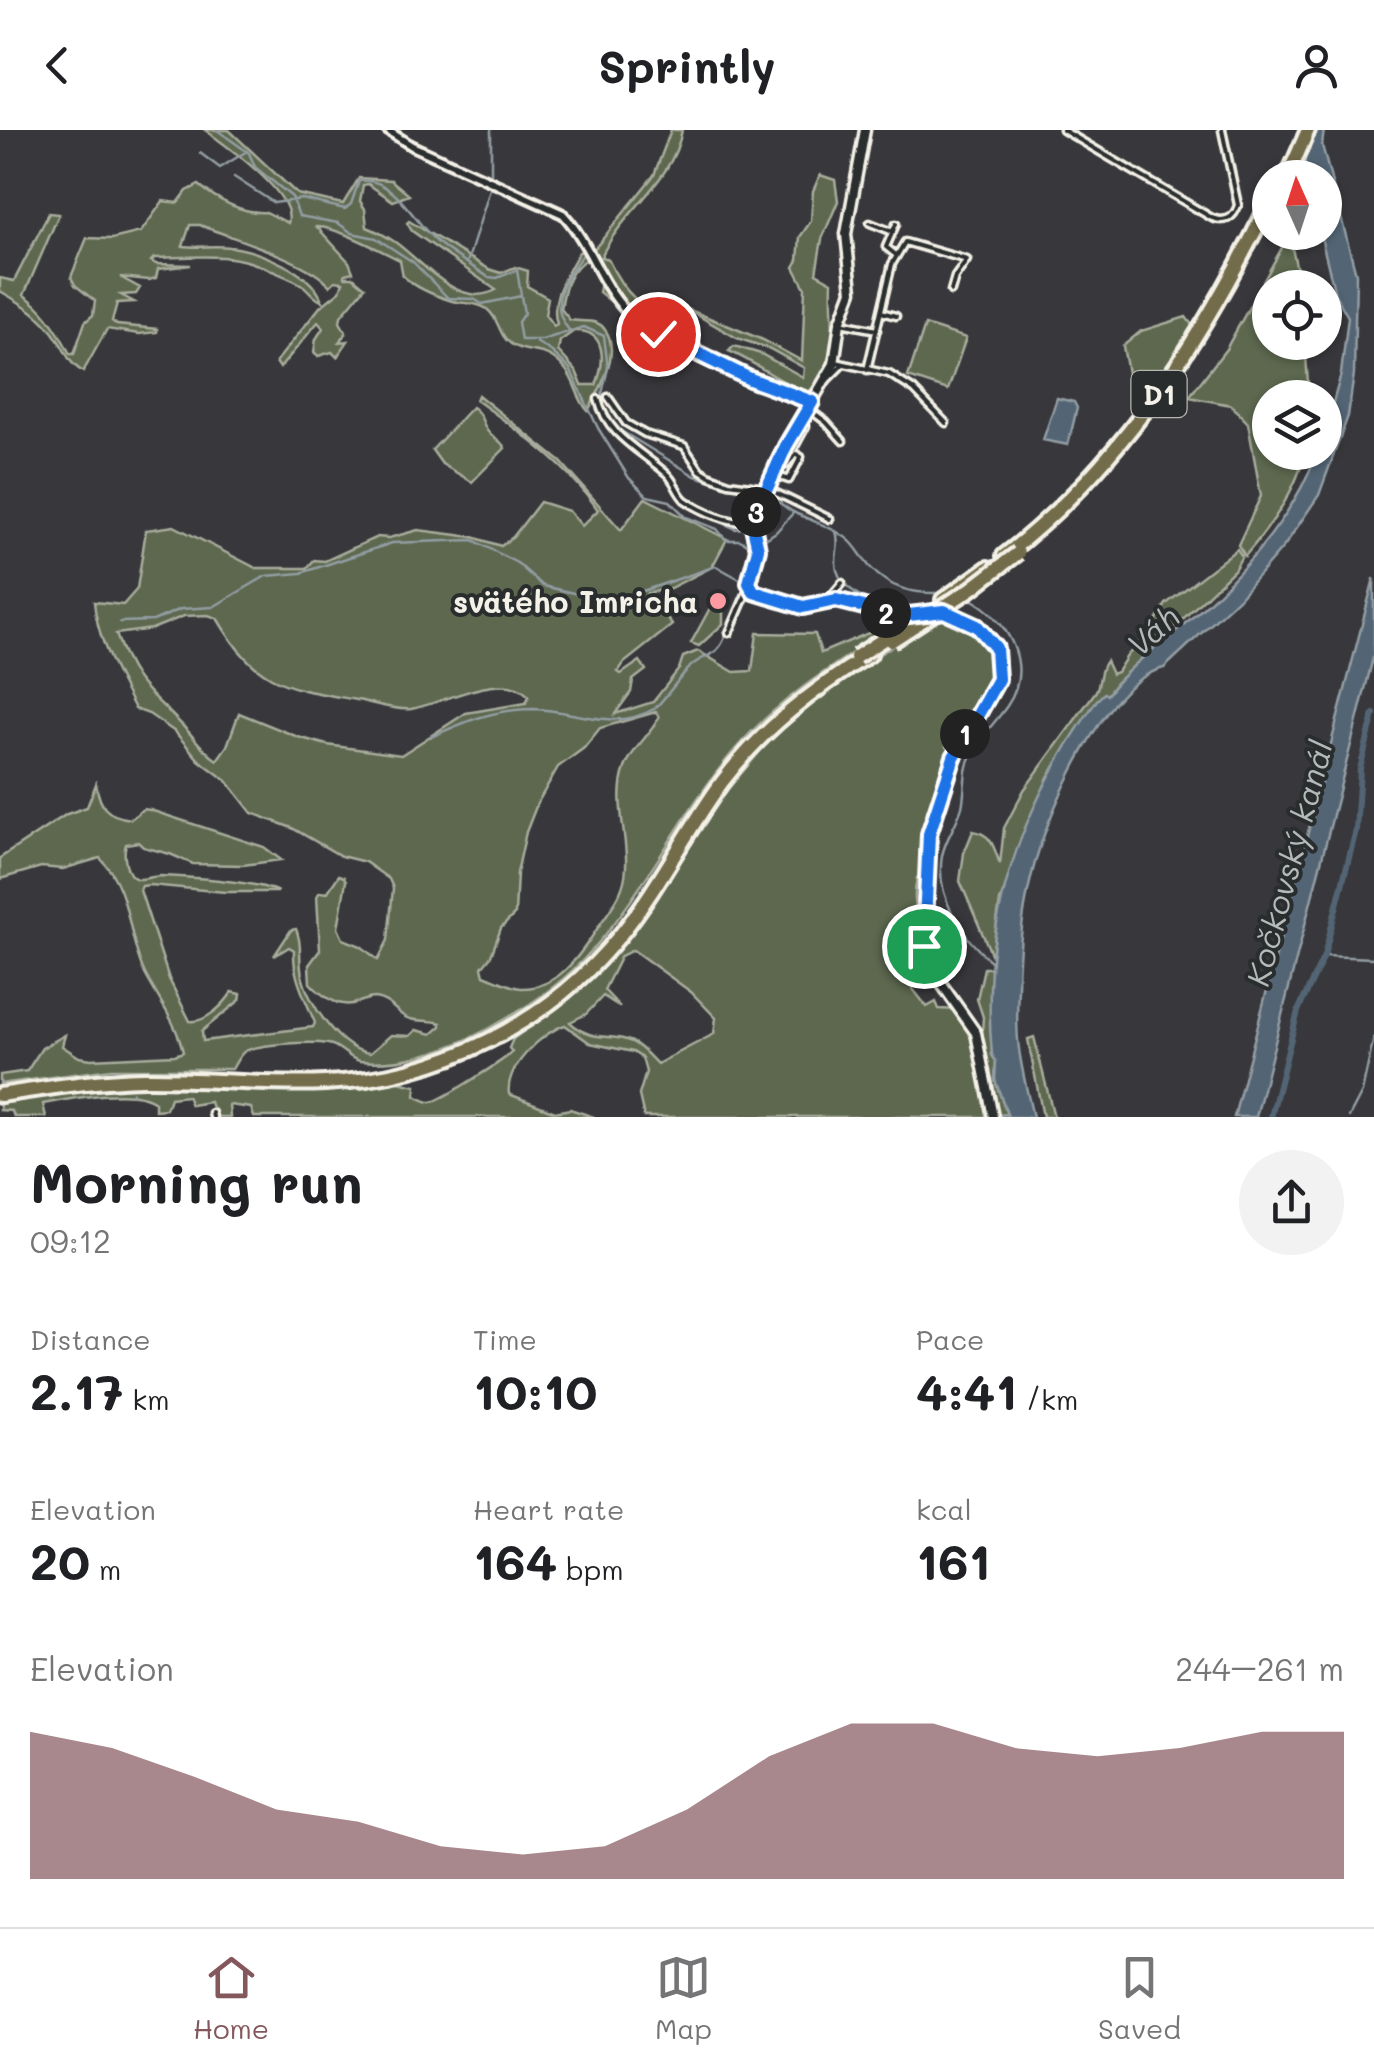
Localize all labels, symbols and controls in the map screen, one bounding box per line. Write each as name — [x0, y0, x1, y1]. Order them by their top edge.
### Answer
text: Sprintly — [598, 36, 776, 94]
icon: back — [30, 38, 85, 93]
icon: person — [1289, 38, 1344, 93]
north arrow — [1252, 160, 1342, 250]
map controls — [1252, 160, 1342, 470]
button: locate — [1252, 270, 1342, 360]
pin — [616, 292, 701, 377]
icon: check — [631, 307, 686, 362]
road number: D1 — [1132, 371, 1186, 417]
button: layers — [1252, 380, 1342, 470]
pin: 3 — [731, 487, 781, 537]
text: 3 — [748, 494, 764, 530]
place label: svätého Imricha — [453, 581, 698, 621]
pin: 2 — [861, 588, 911, 638]
marker: svätého Imricha — [707, 590, 729, 612]
text: 2 — [878, 595, 894, 631]
water label: Váh — [1117, 595, 1187, 665]
pin: 1 — [940, 709, 990, 759]
text: 1 — [959, 716, 971, 752]
water label: Kočkovský kanál — [1235, 736, 1342, 991]
pin — [882, 904, 967, 989]
icon: arrive — [897, 919, 952, 974]
text: Morning run — [30, 1145, 363, 1217]
button: share — [1239, 1150, 1344, 1255]
text: 09:12 — [30, 1219, 111, 1261]
text: Distance — [30, 1321, 151, 1357]
text: Time — [473, 1321, 537, 1357]
text: Pace — [916, 1321, 984, 1357]
text: 2.17 — [30, 1357, 123, 1423]
text: 10:10 — [473, 1357, 597, 1423]
text: 4:41 — [916, 1357, 1017, 1423]
text: km — [123, 1381, 170, 1417]
text: /km — [1017, 1381, 1078, 1417]
text: Elevation — [30, 1491, 156, 1527]
text: Heart rate — [473, 1491, 624, 1527]
text: kcal — [916, 1491, 972, 1527]
text: 20 — [30, 1527, 90, 1593]
text: 164 — [473, 1527, 557, 1593]
text: 161 — [916, 1527, 991, 1593]
text: m — [90, 1551, 121, 1587]
text: bpm — [557, 1551, 624, 1587]
text: Elevation — [30, 1647, 174, 1689]
text: 244–261 m — [1175, 1647, 1344, 1689]
tab: Home — [193, 1950, 269, 2046]
tab: Map — [655, 1950, 712, 2046]
tab: Saved — [1098, 1950, 1181, 2046]

